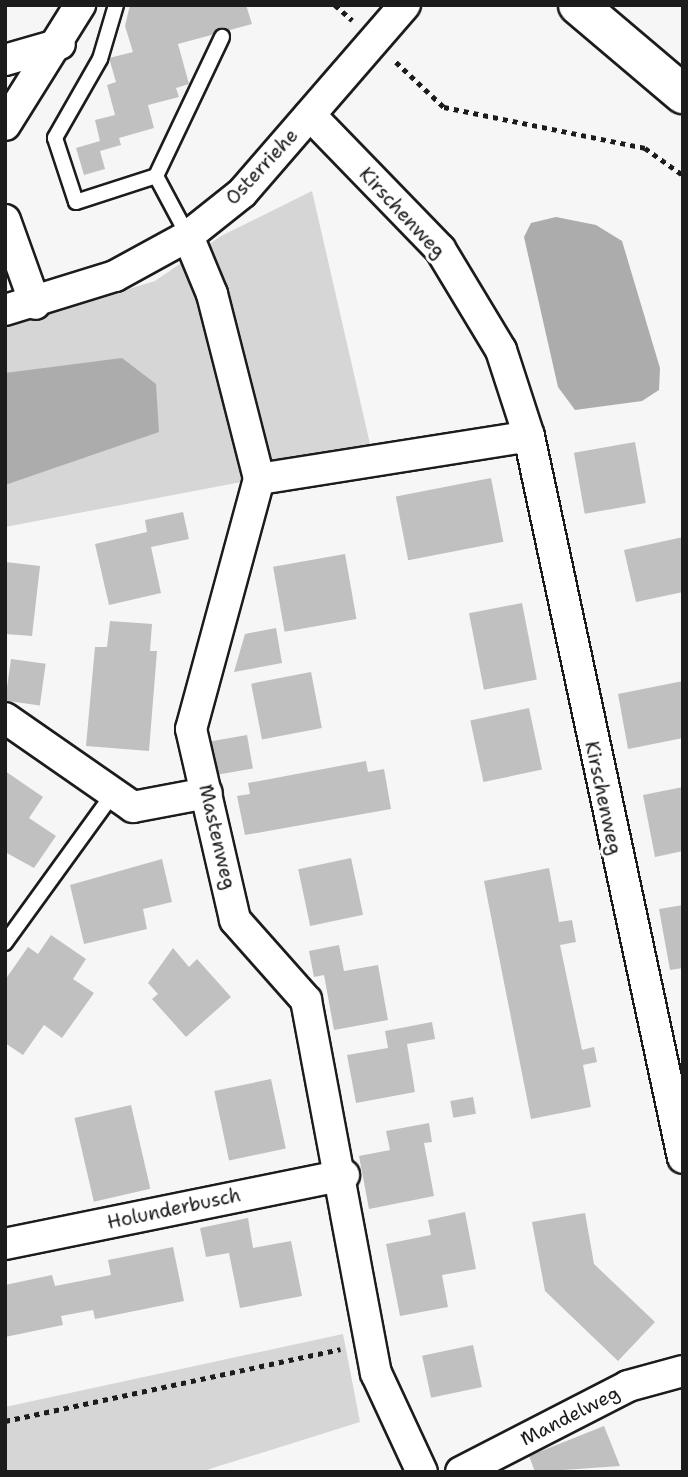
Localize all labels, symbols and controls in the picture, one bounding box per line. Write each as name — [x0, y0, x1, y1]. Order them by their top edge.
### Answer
street label: Osterriehe — [221, 124, 303, 210]
street label: Kirschenweg — [354, 163, 450, 263]
street label: Kirschenweg — [580, 739, 626, 857]
street label: Mastenweg — [194, 782, 240, 892]
street label: Holunderbusch — [105, 1184, 243, 1234]
street label: Mandelweg — [517, 1381, 623, 1451]

